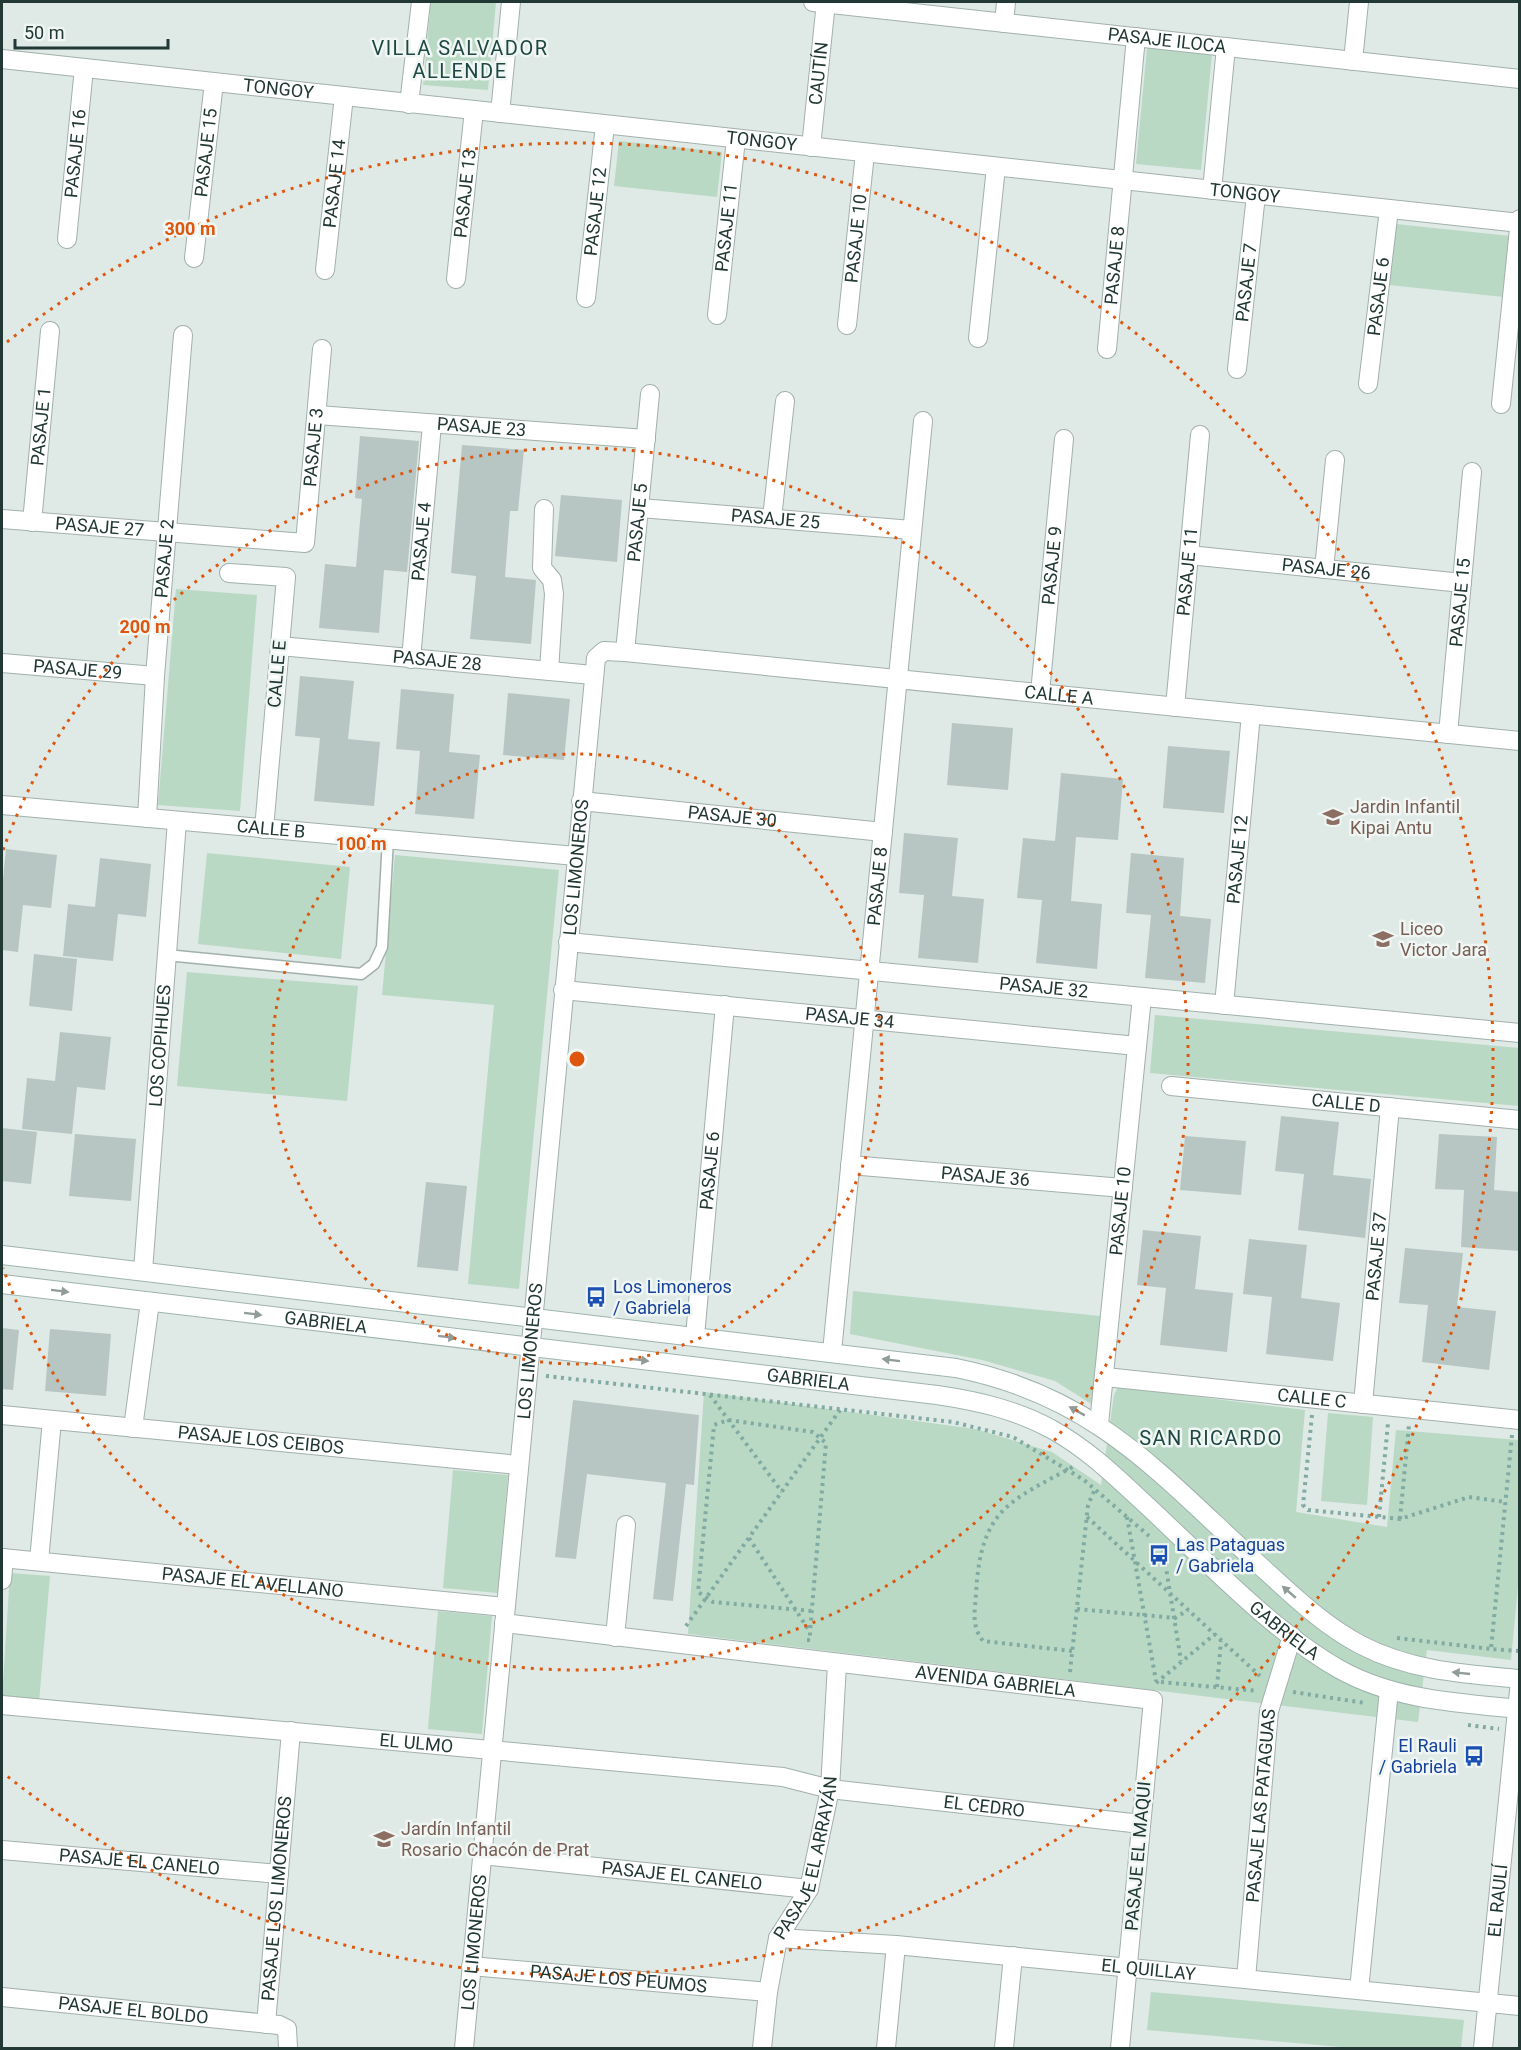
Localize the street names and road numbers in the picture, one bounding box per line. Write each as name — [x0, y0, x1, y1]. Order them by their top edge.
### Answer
street label: PASAJE ILOCA — [1107, 23, 1227, 57]
street label: CAUTÍN — [804, 41, 832, 106]
street label: TONGOY — [242, 74, 315, 103]
street label: PASAJE 15 — [190, 107, 221, 198]
street label: PASAJE 16 — [60, 108, 90, 199]
street label: TONGOY — [725, 126, 798, 155]
street label: PASAJE 14 — [319, 138, 349, 229]
street label: PASAJE 13 — [449, 148, 480, 239]
street label: PASAJE 12 — [580, 166, 610, 257]
street label: TONGOY — [1208, 179, 1281, 207]
street label: PASAJE 11 — [711, 182, 741, 273]
street label: PASAJE 10 — [840, 193, 871, 284]
street label: PASAJE 8 — [1100, 225, 1128, 306]
street label: PASAJE 7 — [1231, 242, 1261, 323]
street label: PASAJE 6 — [1363, 256, 1393, 337]
street label: PASAJE 1 — [26, 386, 55, 467]
street label: PASAJE 3 — [299, 407, 327, 488]
street label: PASAJE 23 — [436, 413, 527, 440]
street label: PASAJE 5 — [623, 482, 651, 563]
street label: PASAJE 4 — [407, 501, 435, 582]
street label: PASAJE 25 — [730, 504, 821, 533]
street label: PASAJE 27 — [54, 512, 145, 540]
street label: PASAJE 2 — [150, 518, 178, 599]
street label: PASAJE 9 — [1037, 525, 1066, 606]
street label: PASAJE 11 — [1172, 526, 1201, 617]
street label: PASAJE 26 — [1281, 554, 1372, 584]
street label: PASAJE 15 — [1445, 557, 1474, 648]
street label: CALLE E — [263, 639, 290, 709]
street label: PASAJE 28 — [392, 646, 483, 675]
street label: PASAJE 29 — [32, 655, 123, 683]
street label: CALLE A — [1023, 681, 1095, 709]
street label: LOS LIMONEROS — [559, 798, 593, 936]
street label: PASAJE 30 — [687, 801, 778, 831]
street label: PASAJE 12 — [1222, 814, 1252, 905]
street label: CALLE B — [236, 815, 306, 842]
street label: PASAJE 8 — [863, 846, 891, 927]
street label: PASAJE 32 — [998, 972, 1089, 1002]
street label: LOS COPIHUES — [144, 983, 175, 1107]
street label: PASAJE 34 — [804, 1003, 895, 1032]
street label: CALLE D — [1311, 1089, 1382, 1116]
street label: PASAJE 6 — [695, 1130, 724, 1211]
street label: PASAJE 36 — [940, 1162, 1031, 1190]
street label: PASAJE 10 — [1105, 1166, 1135, 1256]
street label: PASAJE 37 — [1361, 1211, 1390, 1302]
street label: LOS LIMONEROS — [513, 1282, 547, 1420]
street label: GABRIELA — [283, 1307, 369, 1337]
street label: GABRIELA — [766, 1364, 851, 1395]
street label: CALLE C — [1276, 1384, 1347, 1412]
street label: PASAJE LOS CEIBOS — [177, 1421, 345, 1458]
street label: PASAJE EL AVELLANO — [161, 1563, 345, 1601]
street label: GABRIELA — [1245, 1596, 1324, 1664]
street label: AVENIDA GABRIELA — [914, 1661, 1077, 1701]
street label: PASAJE LAS PATAGUAS — [1242, 1708, 1279, 1903]
street label: EL ULMO — [379, 1729, 454, 1757]
street label: PASAJE EL ARRAYÁN — [769, 1775, 841, 1943]
street label: PASAJE EL MAQUI — [1121, 1780, 1154, 1931]
street label: EL CEDRO — [943, 1791, 1026, 1821]
street label: PASAJE LOS LIMONEROS — [257, 1795, 295, 2002]
street label: PASAJE EL CANELO — [58, 1844, 221, 1879]
street label: PASAJE EL CANELO — [601, 1856, 763, 1894]
street label: EL RAULÍ — [1483, 1862, 1512, 1938]
street label: LOS LIMONEROS — [457, 1873, 490, 2011]
street label: EL QUILLAY — [1100, 1954, 1197, 1984]
street label: PASAJE LOS PEUMOS — [529, 1960, 708, 1997]
street label: PASAJE EL BOLDO — [57, 1992, 210, 2028]

